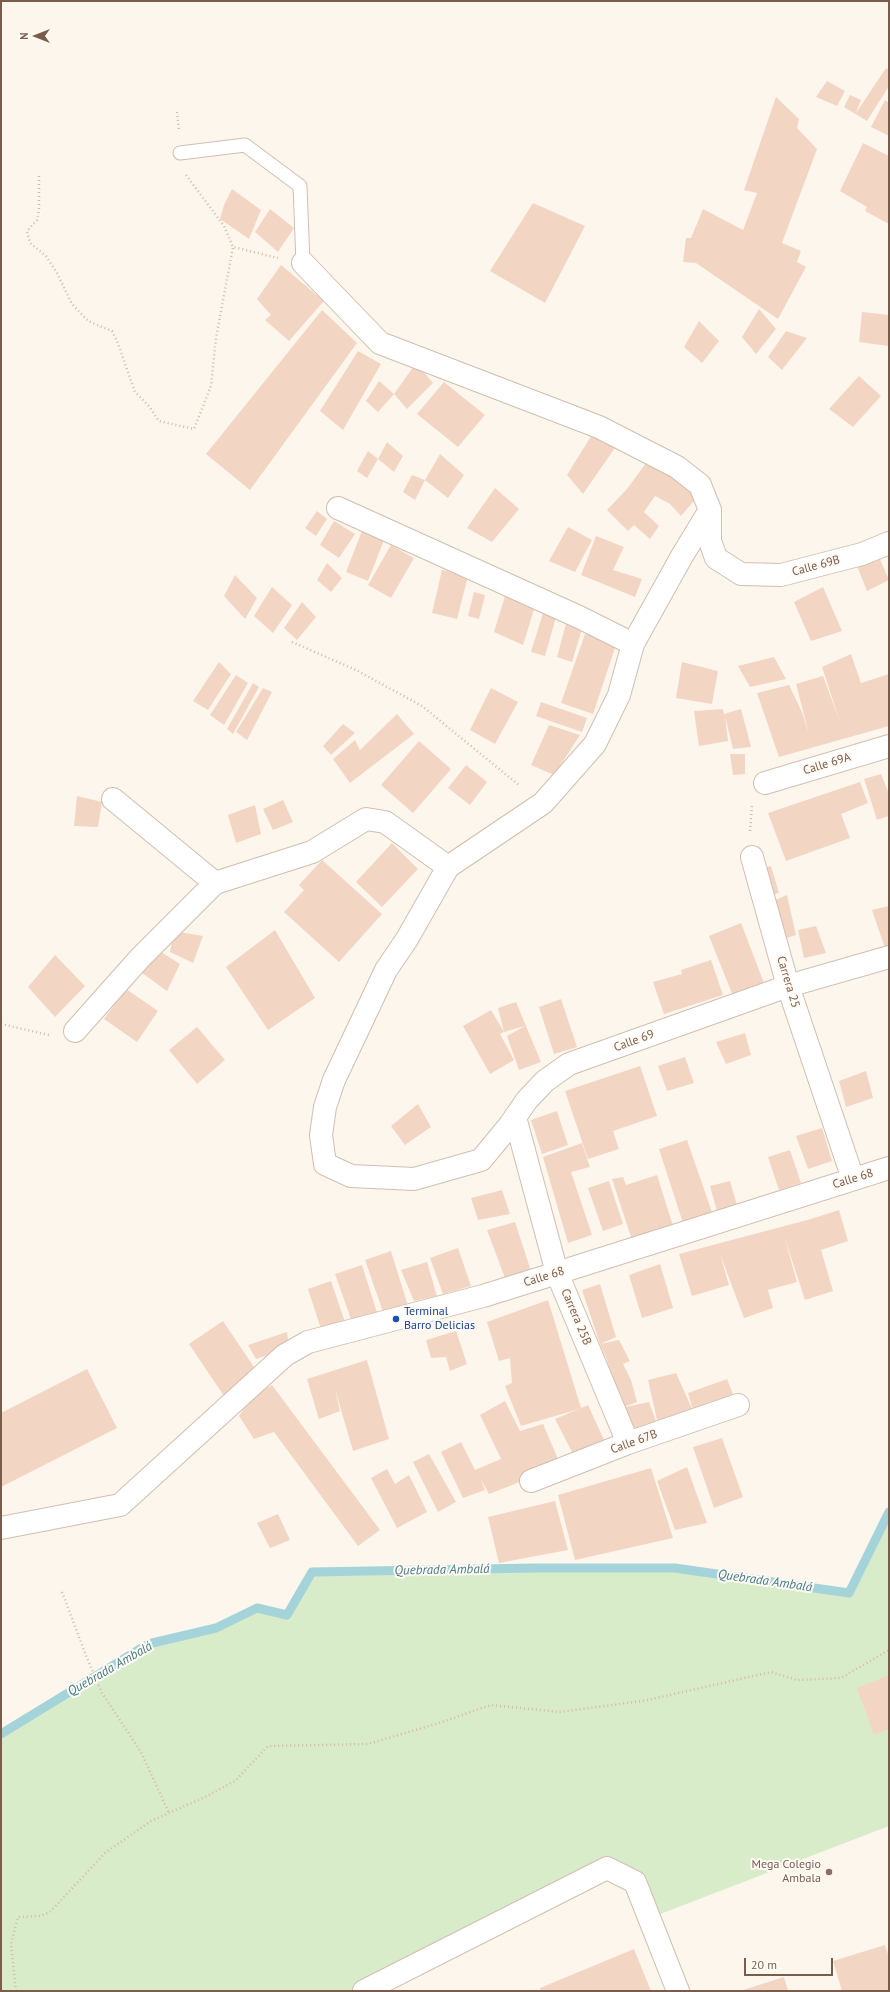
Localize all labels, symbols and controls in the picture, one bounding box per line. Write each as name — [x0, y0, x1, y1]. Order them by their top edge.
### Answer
north arrow — [16, 16, 56, 56]
text: N — [17, 32, 31, 40]
street label: Calle 69B — [790, 553, 842, 579]
street label: Calle 69A — [801, 750, 853, 778]
street label: Carrera 25 — [773, 954, 803, 1010]
street label: Calle 69 — [612, 1027, 656, 1055]
street label: Calle 68 — [831, 1166, 875, 1192]
street label: Calle 68 — [522, 1264, 566, 1290]
street label: Carrera 25B — [558, 1286, 594, 1348]
place label: Terminal Barro Delicias — [404, 1305, 475, 1333]
marker: Terminal Barro Delicias — [391, 1314, 401, 1324]
street label: Calle 67B — [609, 1427, 659, 1457]
water label: Quebrada Ambalá — [394, 1561, 490, 1579]
water label: Quebrada Ambalá — [717, 1567, 813, 1595]
water label: Quebrada Ambalá — [65, 1639, 155, 1699]
place label: Mega Colegio Ambala — [752, 1858, 821, 1886]
marker: Mega Colegio Ambala — [824, 1867, 834, 1877]
scale bar — [746, 1950, 835, 1976]
text: 20 m — [751, 1957, 777, 1972]

